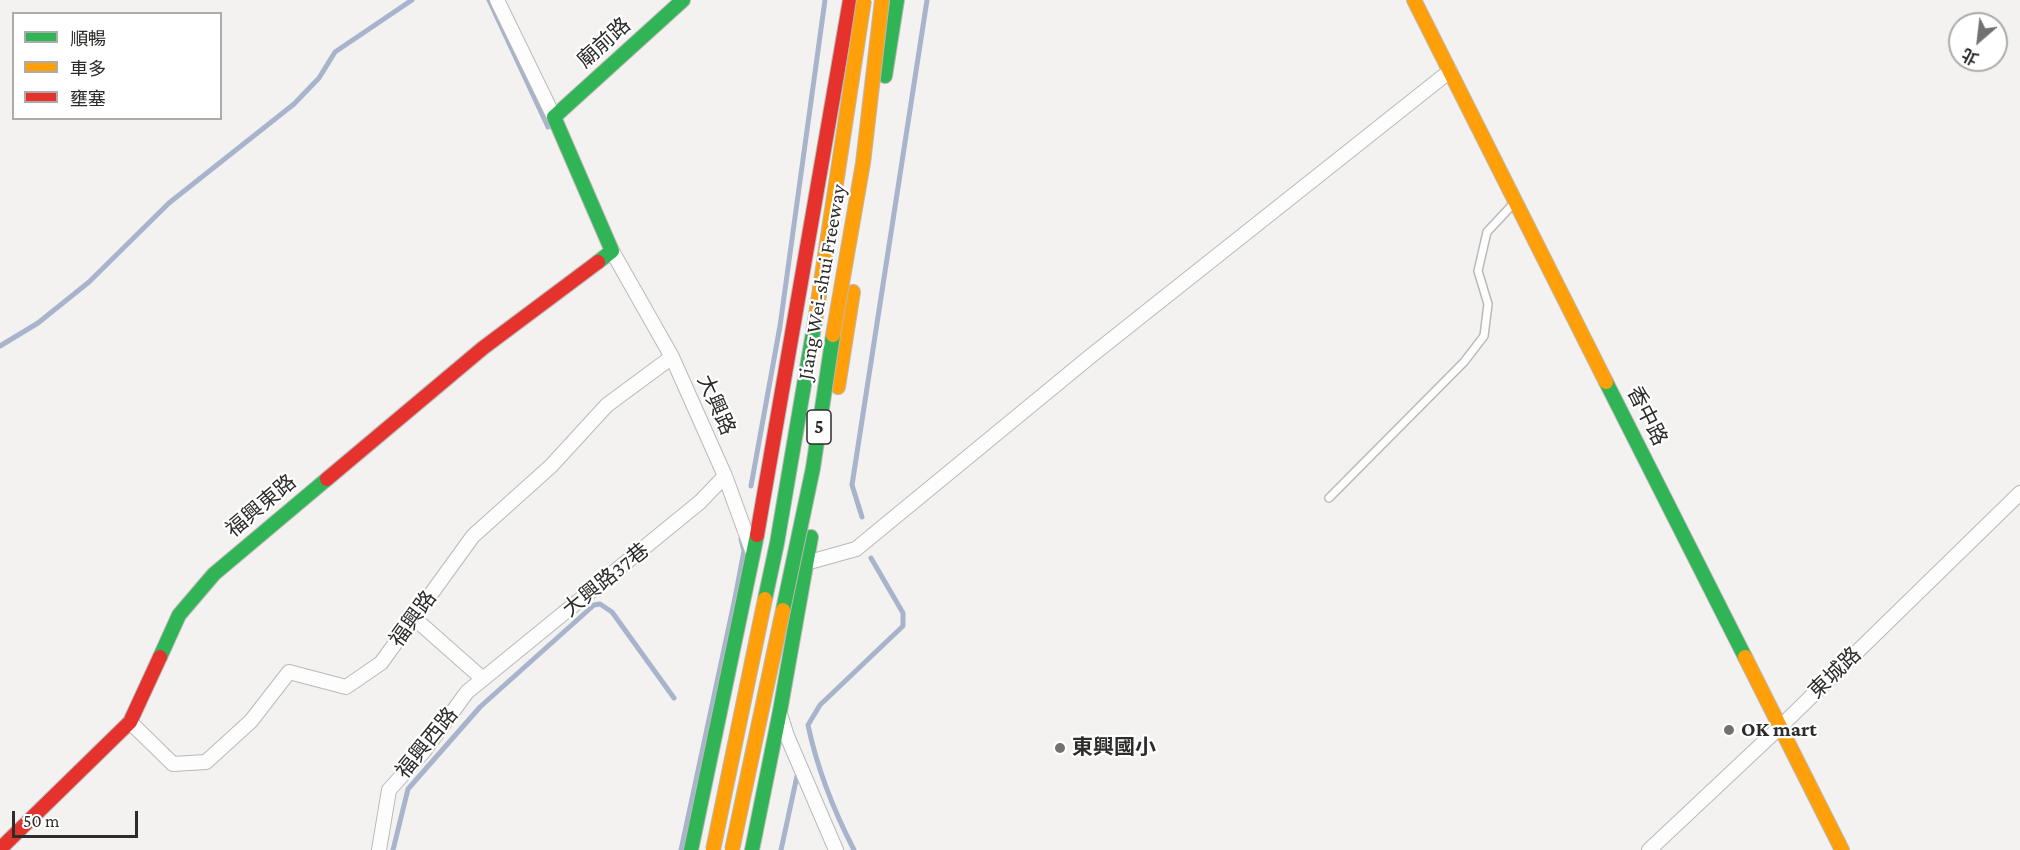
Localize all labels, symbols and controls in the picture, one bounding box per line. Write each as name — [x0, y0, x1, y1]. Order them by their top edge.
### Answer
legend — [12, 12, 222, 120]
north arrow — [1948, 12, 2008, 72]
street label: 廟前路 — [572, 13, 636, 73]
text: 順暢 — [70, 29, 106, 49]
text: 北 — [1959, 45, 1981, 68]
text: 車多 — [70, 59, 106, 79]
text: 壅塞 — [70, 89, 106, 109]
street label: Jiang Wei-shui Freeway — [792, 182, 852, 382]
street label: 大興路 — [692, 371, 740, 439]
street label: 香中路 — [1621, 382, 1673, 450]
road number: 5 — [807, 410, 831, 444]
street label: 福興東路 — [221, 469, 301, 543]
street label: 大興路37巷 — [558, 538, 654, 622]
street label: 福興路 — [384, 586, 442, 652]
street label: 東城路 — [1804, 642, 1866, 704]
street label: 福興西路 — [391, 702, 463, 784]
place label: OK mart — [1741, 717, 1817, 743]
marker: OK mart — [1722, 723, 1736, 737]
place label: 東興國小 — [1072, 735, 1156, 761]
marker: 東興國小 — [1053, 741, 1067, 755]
scale bar — [15, 799, 141, 837]
text: 50 m — [23, 811, 60, 831]

